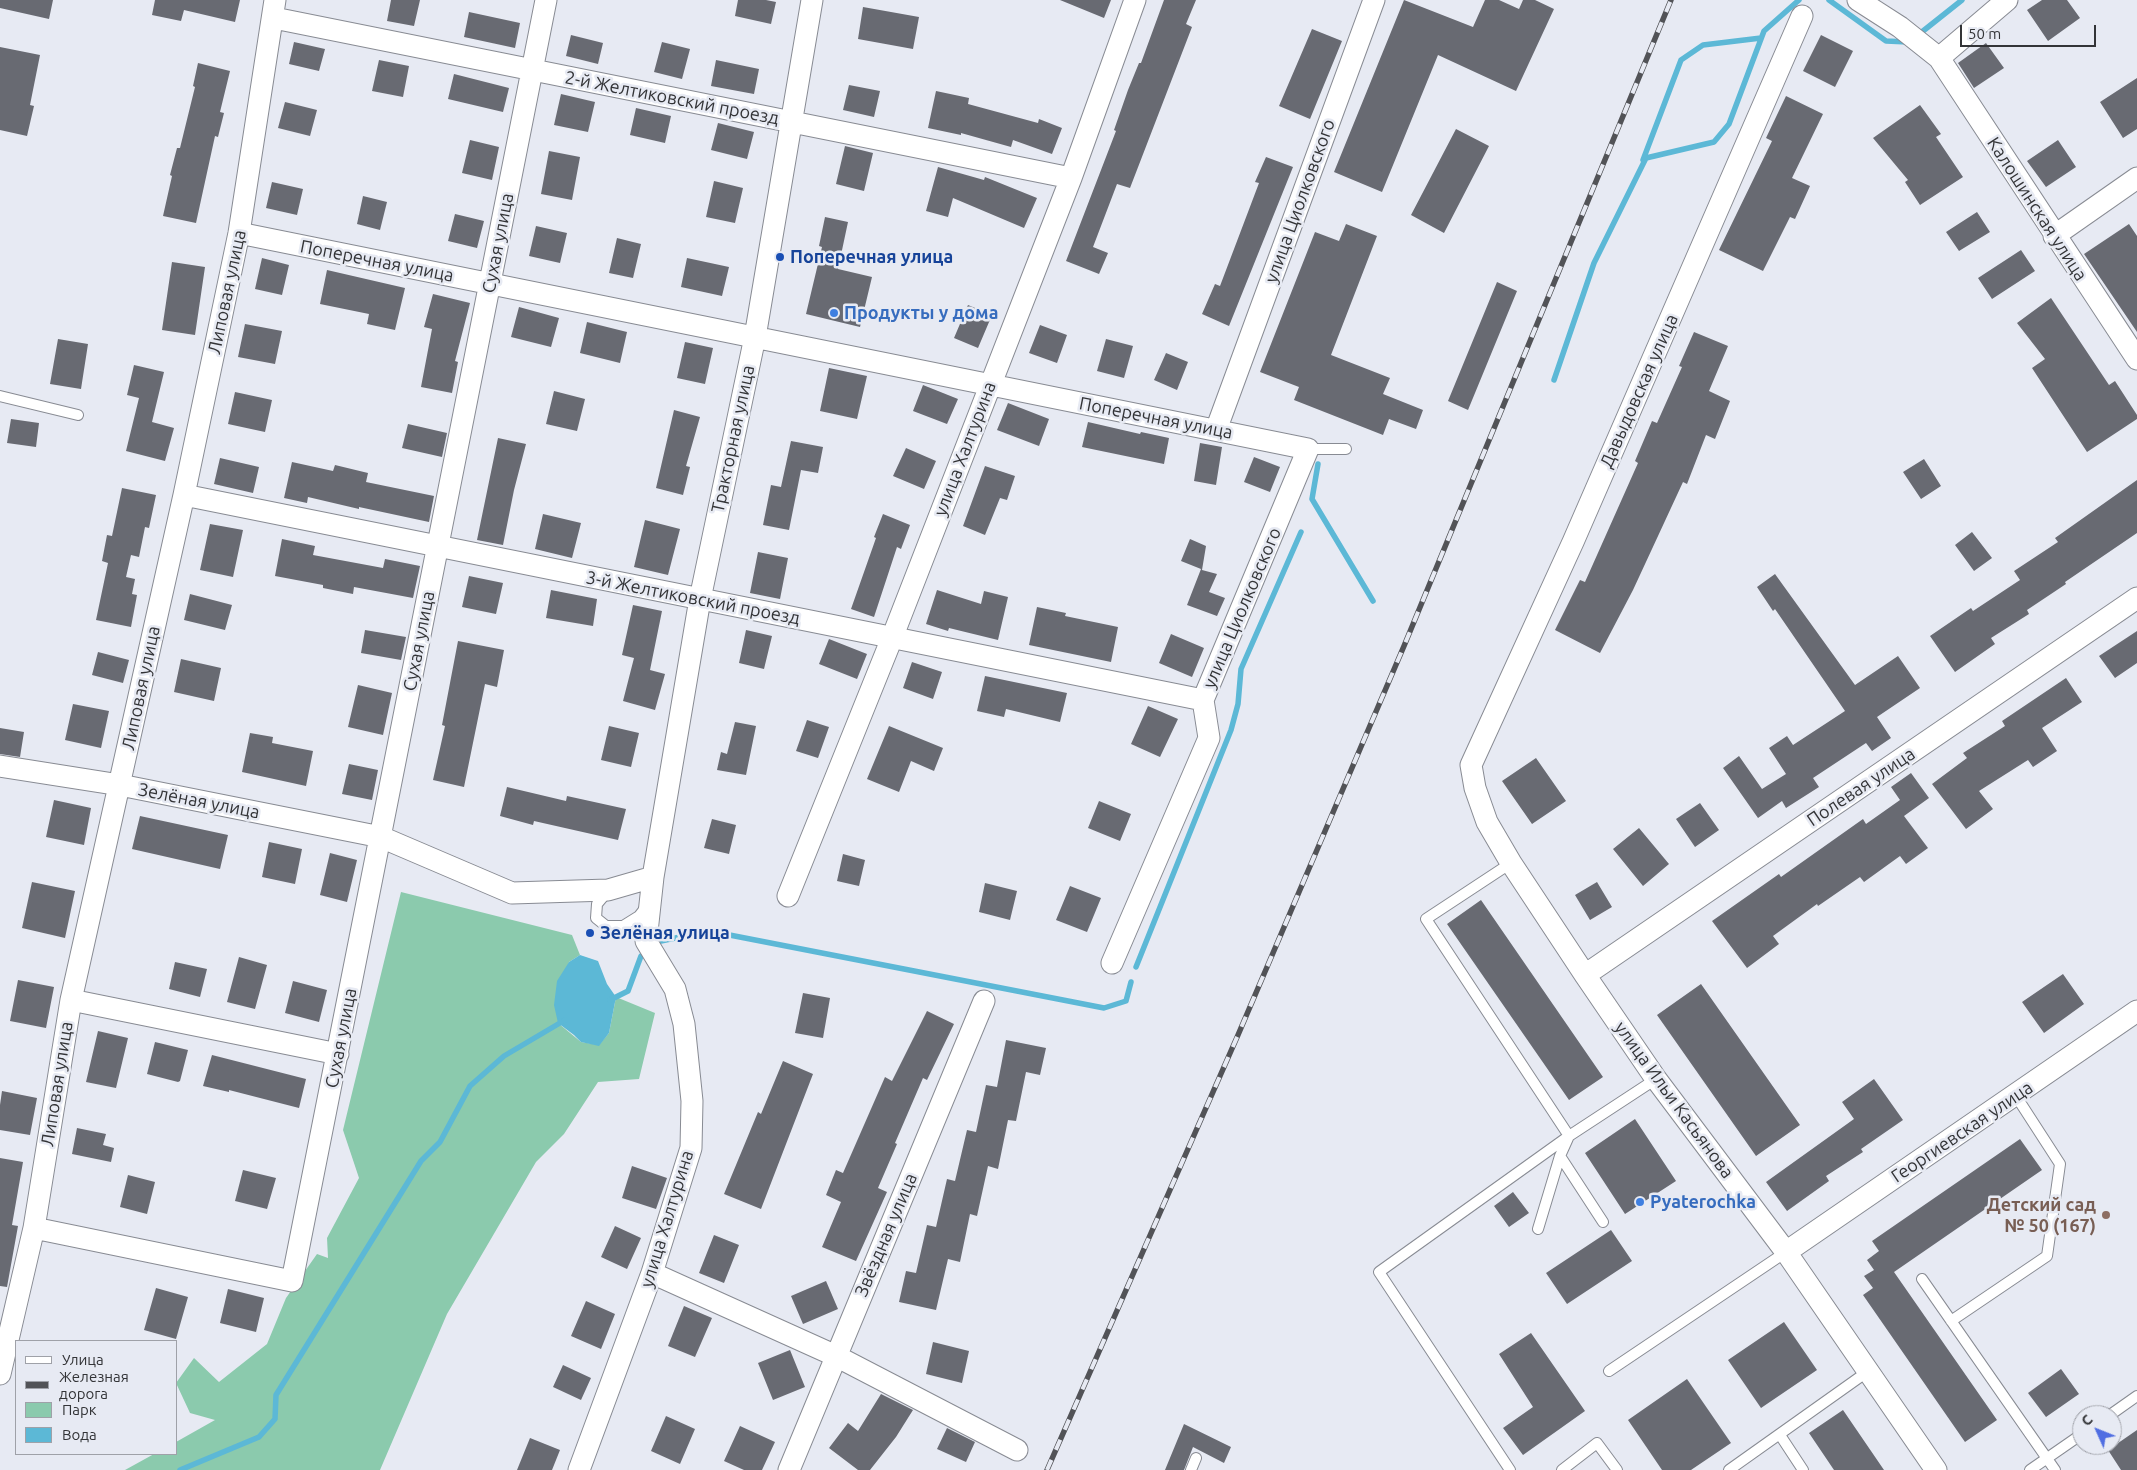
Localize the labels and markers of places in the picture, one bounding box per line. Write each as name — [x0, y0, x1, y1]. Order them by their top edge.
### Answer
place label: Поперечная улица — [790, 246, 953, 268]
marker: Поперечная улица — [774, 251, 786, 263]
place label: Продукты у дома — [844, 302, 998, 324]
marker: Продукты у дома — [828, 307, 840, 319]
place label: Зелёная улица — [600, 922, 730, 944]
marker: Зелёная улица — [584, 927, 596, 939]
place label: Pyaterochka — [1650, 1191, 1756, 1213]
place label: Детский сад № 50 (167) — [1987, 1194, 2096, 1236]
marker: Pyaterochka — [1634, 1196, 1646, 1208]
marker: Детский сад № 50 (167) — [2100, 1209, 2112, 1221]

